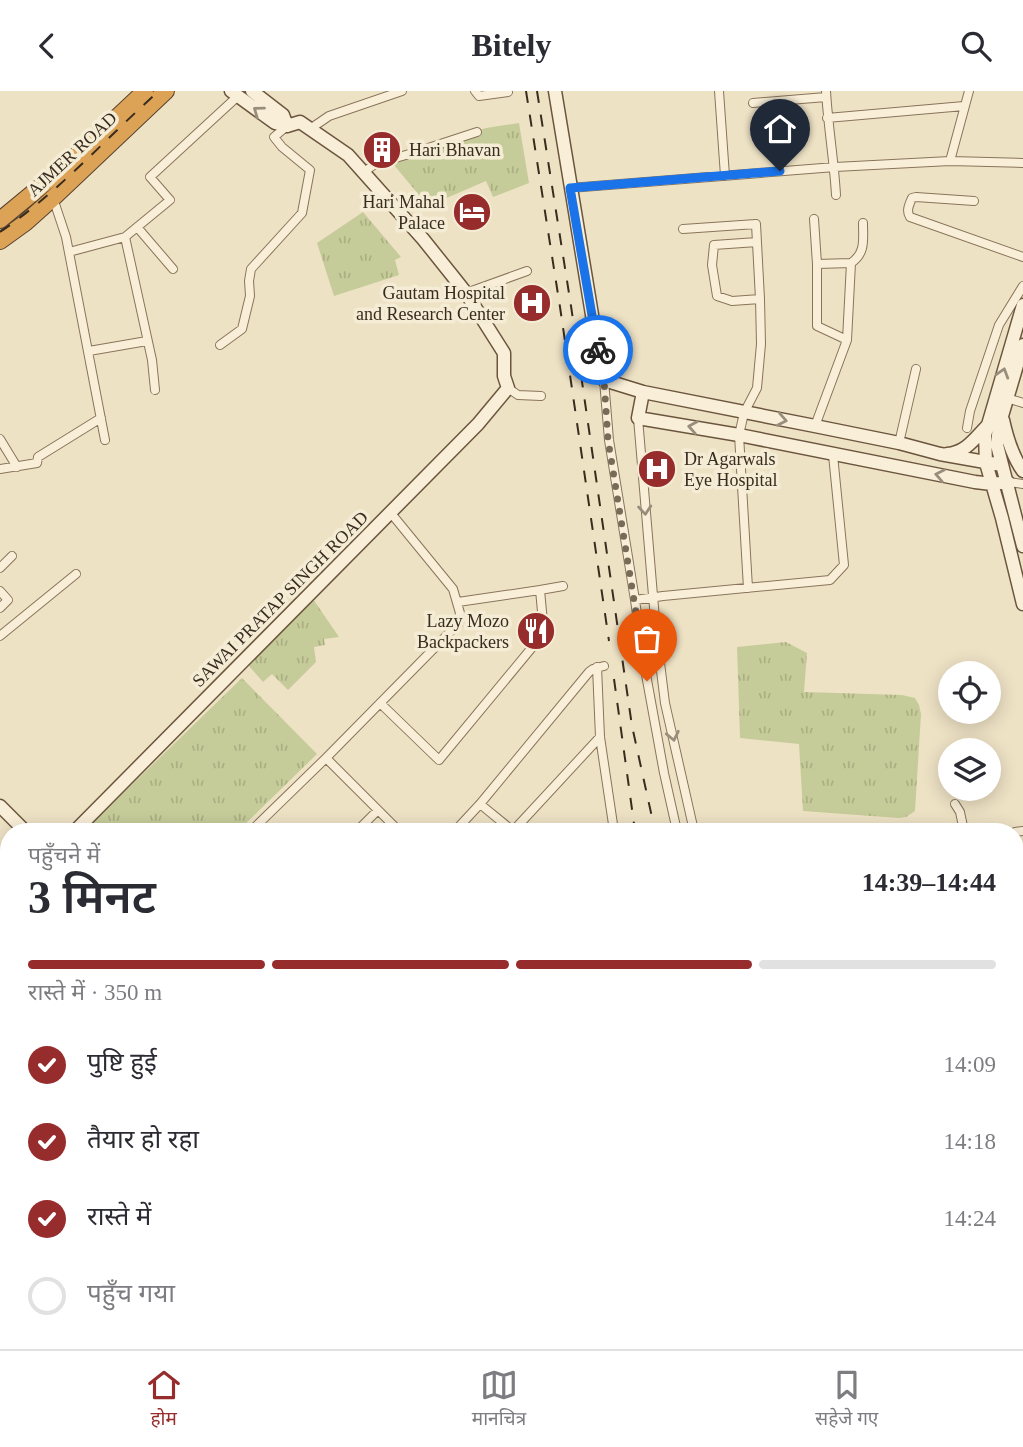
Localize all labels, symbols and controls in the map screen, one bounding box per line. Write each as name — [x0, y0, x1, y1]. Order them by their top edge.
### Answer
icon: back — [28, 27, 66, 65]
text: Bitely — [472, 27, 551, 63]
icon: search — [957, 27, 995, 65]
pin — [750, 99, 810, 171]
one-way arrow — [253, 107, 266, 119]
street label: AJMER ROAD — [23, 108, 121, 200]
icon: home — [761, 110, 799, 148]
building icon: Hari Bhavan — [361, 129, 403, 171]
place label: Hari Bhavan — [409, 140, 500, 160]
hotel icon: Hari Mahal Palace — [451, 191, 493, 233]
place label: Hari Mahal Palace — [363, 192, 445, 233]
hospital icon: Gautam Hospital and Research Center — [511, 282, 553, 324]
place label: Gautam Hospital and Research Center — [356, 283, 505, 324]
courier — [563, 315, 633, 385]
icon: bike — [579, 331, 617, 369]
one-way arrow — [994, 367, 1009, 379]
one-way arrow — [776, 412, 788, 427]
one-way arrow — [687, 420, 699, 435]
hospital icon: Dr Agarwals Eye Hospital — [636, 448, 678, 490]
place label: Dr Agarwals Eye Hospital — [684, 449, 777, 490]
one-way arrow — [934, 469, 946, 484]
one-way arrow — [637, 505, 652, 516]
street label: SAWAI PRATAP SINGH ROAD — [188, 507, 372, 691]
pin — [617, 609, 677, 681]
restaurant icon: Lazy Mozo Backpackers — [515, 610, 557, 652]
place label: Lazy Mozo Backpackers — [417, 611, 509, 652]
icon: bag — [628, 620, 666, 658]
map controls — [938, 661, 1001, 801]
button: locate — [938, 661, 1001, 724]
one-way arrow — [664, 730, 679, 742]
button: layers — [938, 738, 1001, 801]
text: पहुँचने में — [28, 843, 100, 868]
text: 14:39–14:44 — [862, 868, 996, 897]
text: 3 मिनट — [28, 872, 156, 923]
text: रास्ते में · 350 m — [28, 980, 162, 1005]
icon: check — [28, 1046, 66, 1084]
text: पुष्टि हुई — [87, 1048, 157, 1077]
text: 14:09 — [944, 1052, 996, 1077]
icon: check — [28, 1123, 66, 1161]
text: तैयार हो रहा — [87, 1125, 199, 1154]
text: 14:18 — [944, 1129, 996, 1154]
icon: check — [28, 1200, 66, 1238]
text: रास्ते में — [87, 1202, 151, 1231]
text: 14:24 — [944, 1206, 996, 1231]
text: पहुँच गया — [87, 1279, 175, 1308]
tab: होम — [145, 1366, 183, 1433]
tab: मानचित्र — [472, 1366, 526, 1433]
tab: सहेजे गए — [815, 1366, 878, 1433]

